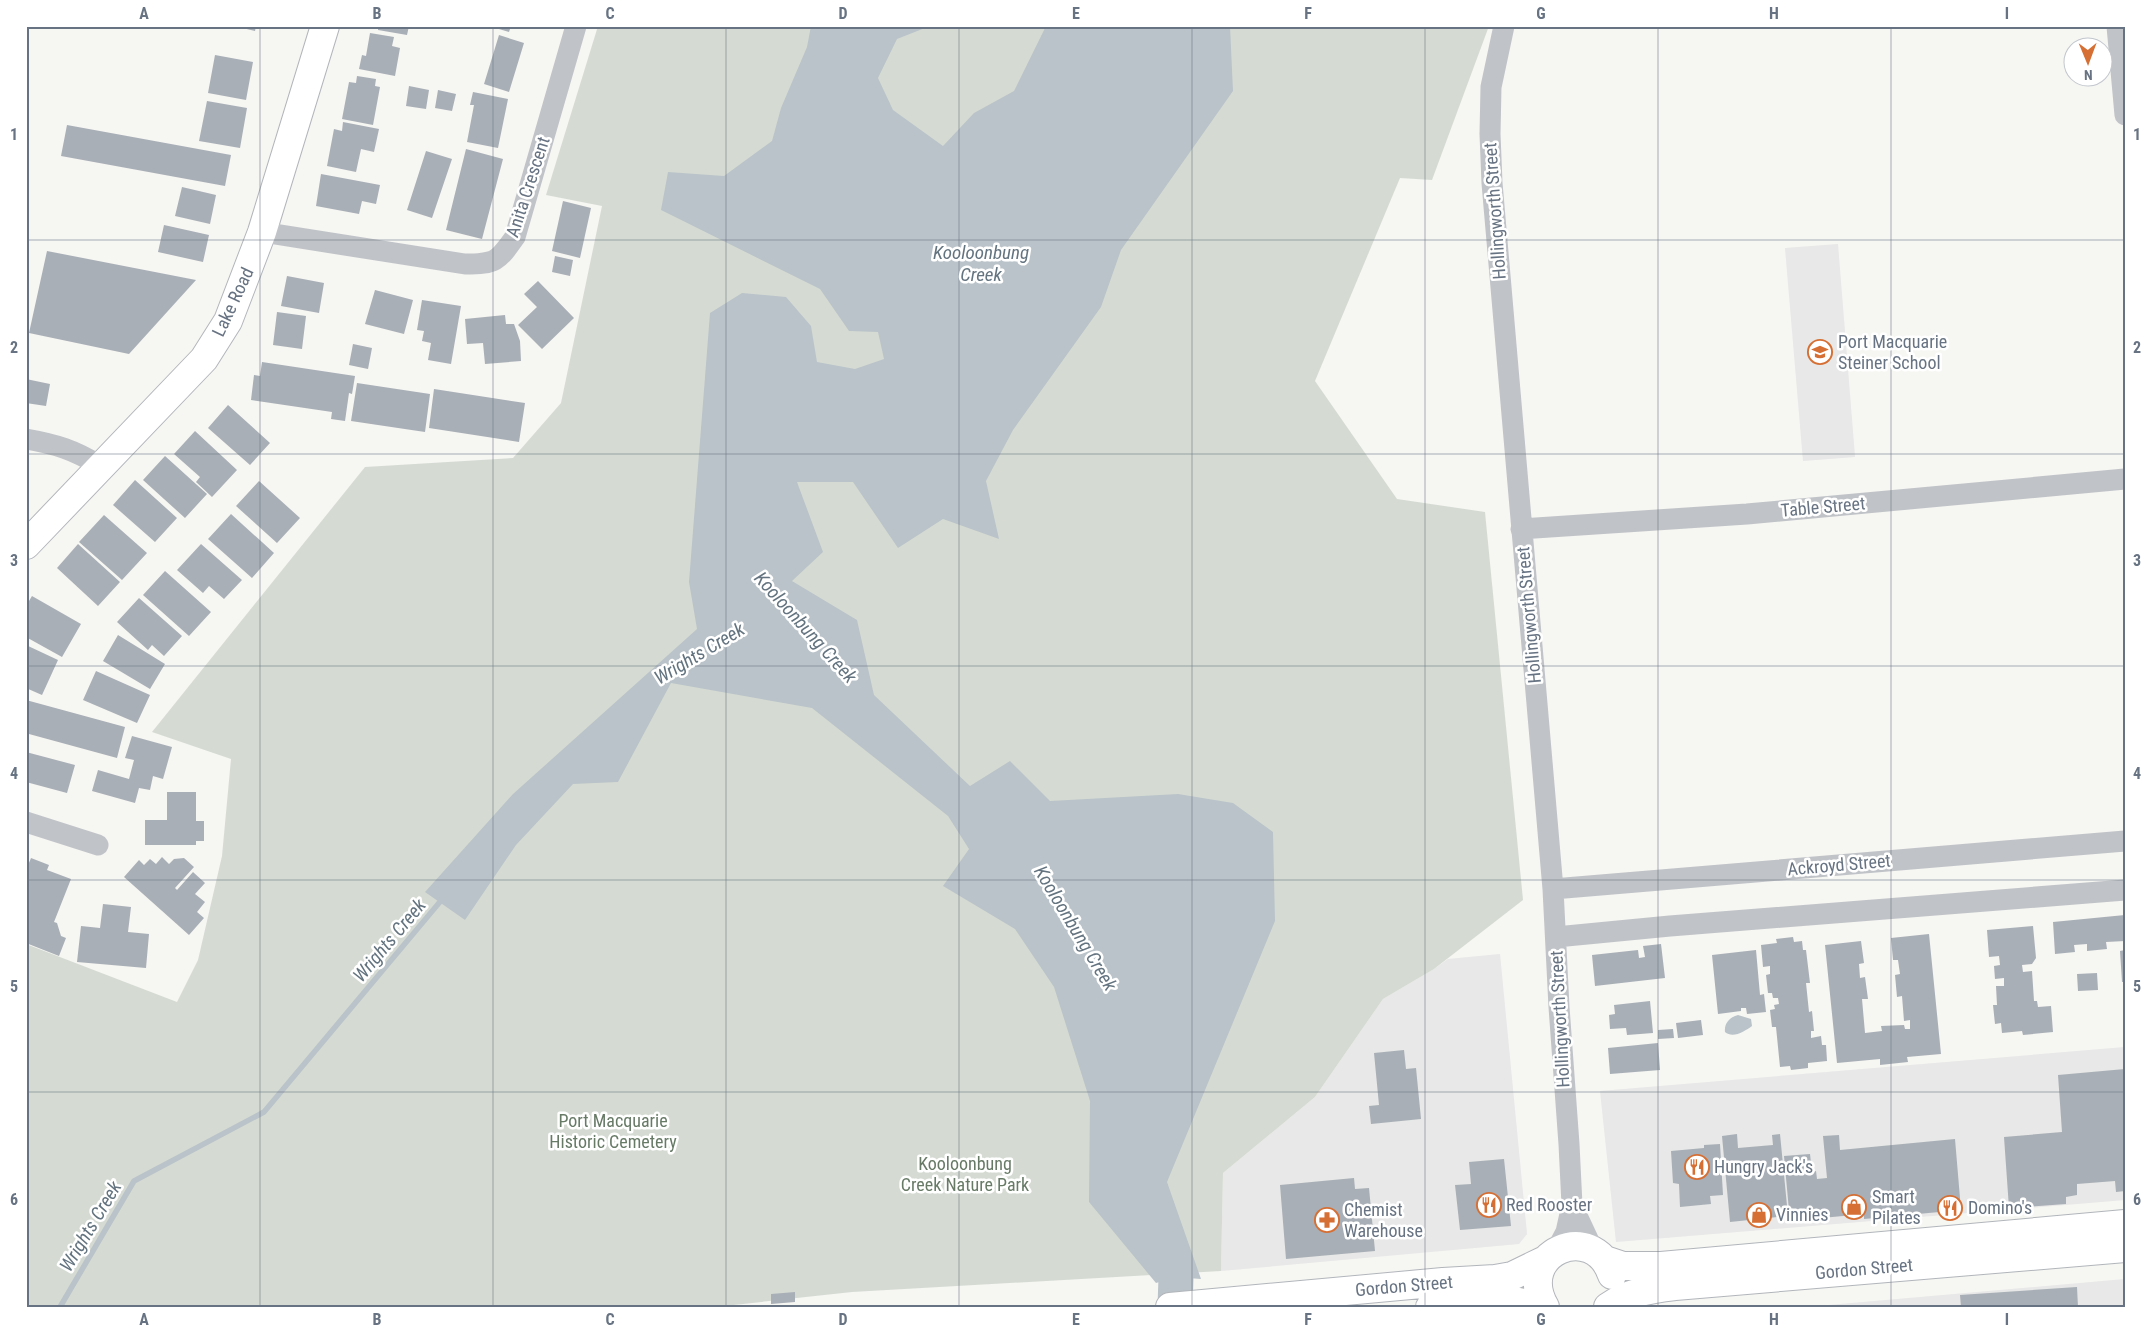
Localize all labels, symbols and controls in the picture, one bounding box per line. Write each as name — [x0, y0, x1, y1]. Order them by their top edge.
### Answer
text: A — [139, 4, 149, 23]
text: B — [373, 4, 382, 23]
text: C — [605, 4, 615, 23]
text: D — [838, 4, 848, 23]
text: E — [1072, 4, 1080, 23]
text: F — [1304, 4, 1312, 23]
text: G — [1536, 4, 1546, 23]
text: H — [1769, 4, 1779, 23]
text: I — [2005, 4, 2009, 23]
north arrow — [2064, 38, 2114, 88]
text: N — [2084, 67, 2093, 83]
text: 1 — [10, 125, 18, 144]
text: 1 — [2133, 125, 2141, 144]
street label: Anita Crescent — [501, 134, 554, 240]
street label: Hollingworth Street — [1479, 142, 1510, 280]
water label: Kooloonbung Creek — [933, 241, 1029, 286]
street label: Lake Road — [207, 264, 258, 340]
place label: Port Macquarie Steiner School — [1838, 331, 1947, 373]
text: 2 — [10, 338, 18, 357]
text: 2 — [2133, 338, 2141, 357]
school or university icon: Port Macquarie Steiner School — [1807, 339, 1833, 365]
street label: Table Street — [1780, 492, 1866, 521]
street label: Hollingworth Street — [1512, 546, 1545, 684]
text: 3 — [10, 551, 18, 570]
text: 3 — [2133, 551, 2141, 570]
water label: Kooloonbung Creek — [750, 567, 862, 688]
water label: Wrights Creek — [650, 617, 749, 689]
text: 4 — [10, 764, 18, 783]
text: 4 — [2133, 764, 2141, 783]
street label: Ackroyd Street — [1786, 850, 1891, 879]
water label: Kooloonbung Creek — [1029, 862, 1122, 996]
water label: Wrights Creek — [348, 894, 431, 987]
street label: Hollingworth Street — [1545, 950, 1574, 1088]
text: 5 — [10, 977, 18, 996]
text: 5 — [2133, 977, 2141, 996]
park label: Port Macquarie Historic Cemetery — [549, 1110, 677, 1152]
park label: Kooloonbung Creek Nature Park — [901, 1153, 1029, 1195]
restaurant icon: Hungry Jack's — [1684, 1154, 1710, 1180]
place label: Hungry Jack's — [1714, 1156, 1813, 1177]
water label: Wrights Creek — [54, 1176, 127, 1276]
place label: Smart Pilates — [1872, 1186, 1921, 1228]
text: 6 — [10, 1190, 18, 1209]
text: 6 — [2133, 1190, 2141, 1209]
restaurant icon: Red Rooster — [1476, 1192, 1502, 1218]
place label: Red Rooster — [1506, 1194, 1593, 1215]
shop icon: Smart Pilates — [1841, 1194, 1867, 1220]
restaurant icon: Domino's — [1937, 1195, 1963, 1221]
place label: Domino's — [1968, 1197, 2032, 1218]
place label: Chemist Warehouse — [1344, 1199, 1423, 1241]
shop icon: Vinnies — [1746, 1202, 1772, 1228]
place label: Vinnies — [1776, 1204, 1828, 1225]
pharmacy icon: Chemist Warehouse — [1314, 1207, 1340, 1233]
street label: Gordon Street — [1814, 1254, 1914, 1283]
street label: Gordon Street — [1354, 1271, 1454, 1300]
text: A — [139, 1310, 149, 1329]
text: B — [373, 1310, 382, 1329]
text: C — [605, 1310, 615, 1329]
text: D — [838, 1310, 848, 1329]
text: E — [1072, 1310, 1080, 1329]
text: F — [1304, 1310, 1312, 1329]
text: G — [1536, 1310, 1546, 1329]
text: H — [1769, 1310, 1779, 1329]
text: I — [2005, 1310, 2009, 1329]

